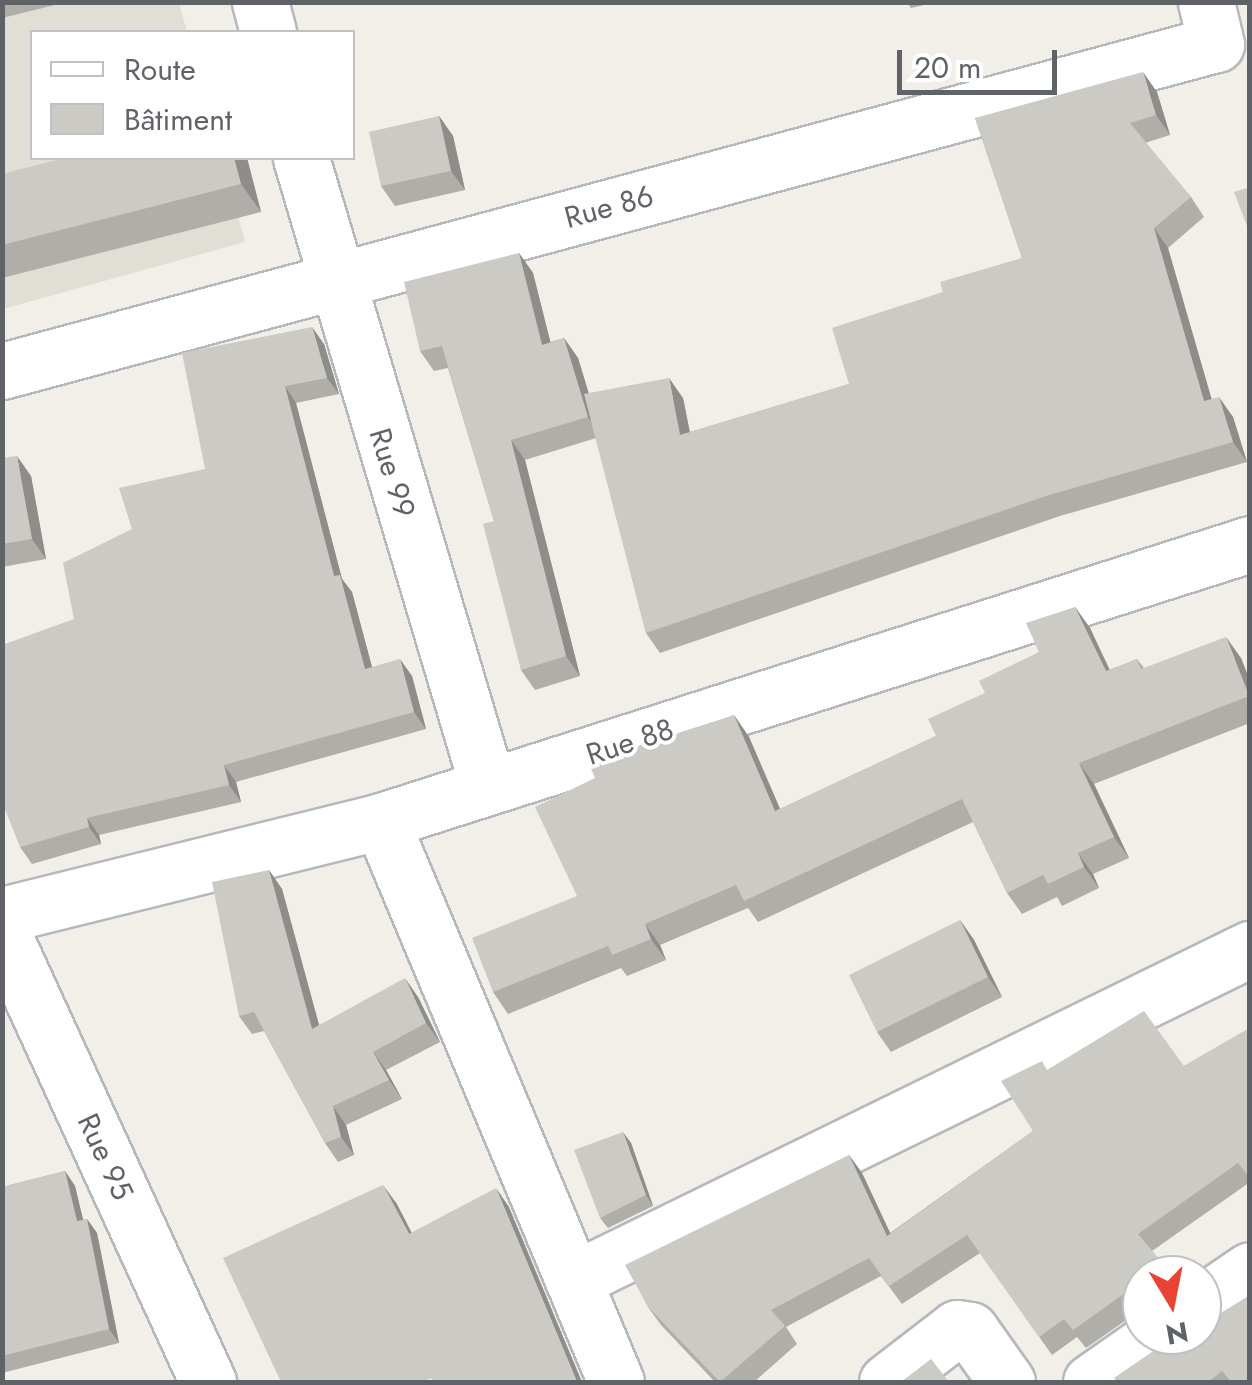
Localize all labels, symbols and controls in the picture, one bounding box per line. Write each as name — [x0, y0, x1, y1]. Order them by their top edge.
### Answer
legend — [30, 30, 355, 160]
scale bar — [902, 30, 1062, 92]
text: 20 m — [914, 46, 981, 89]
text: Route — [124, 48, 196, 91]
text: Bâtiment — [124, 98, 232, 141]
street label: Rue 86 — [561, 178, 657, 236]
street label: Rue 99 — [361, 424, 423, 522]
street label: Rue 88 — [582, 711, 678, 773]
street label: Rue 95 — [69, 1108, 141, 1206]
north arrow — [1122, 1255, 1222, 1355]
text: N — [1162, 1311, 1191, 1355]

